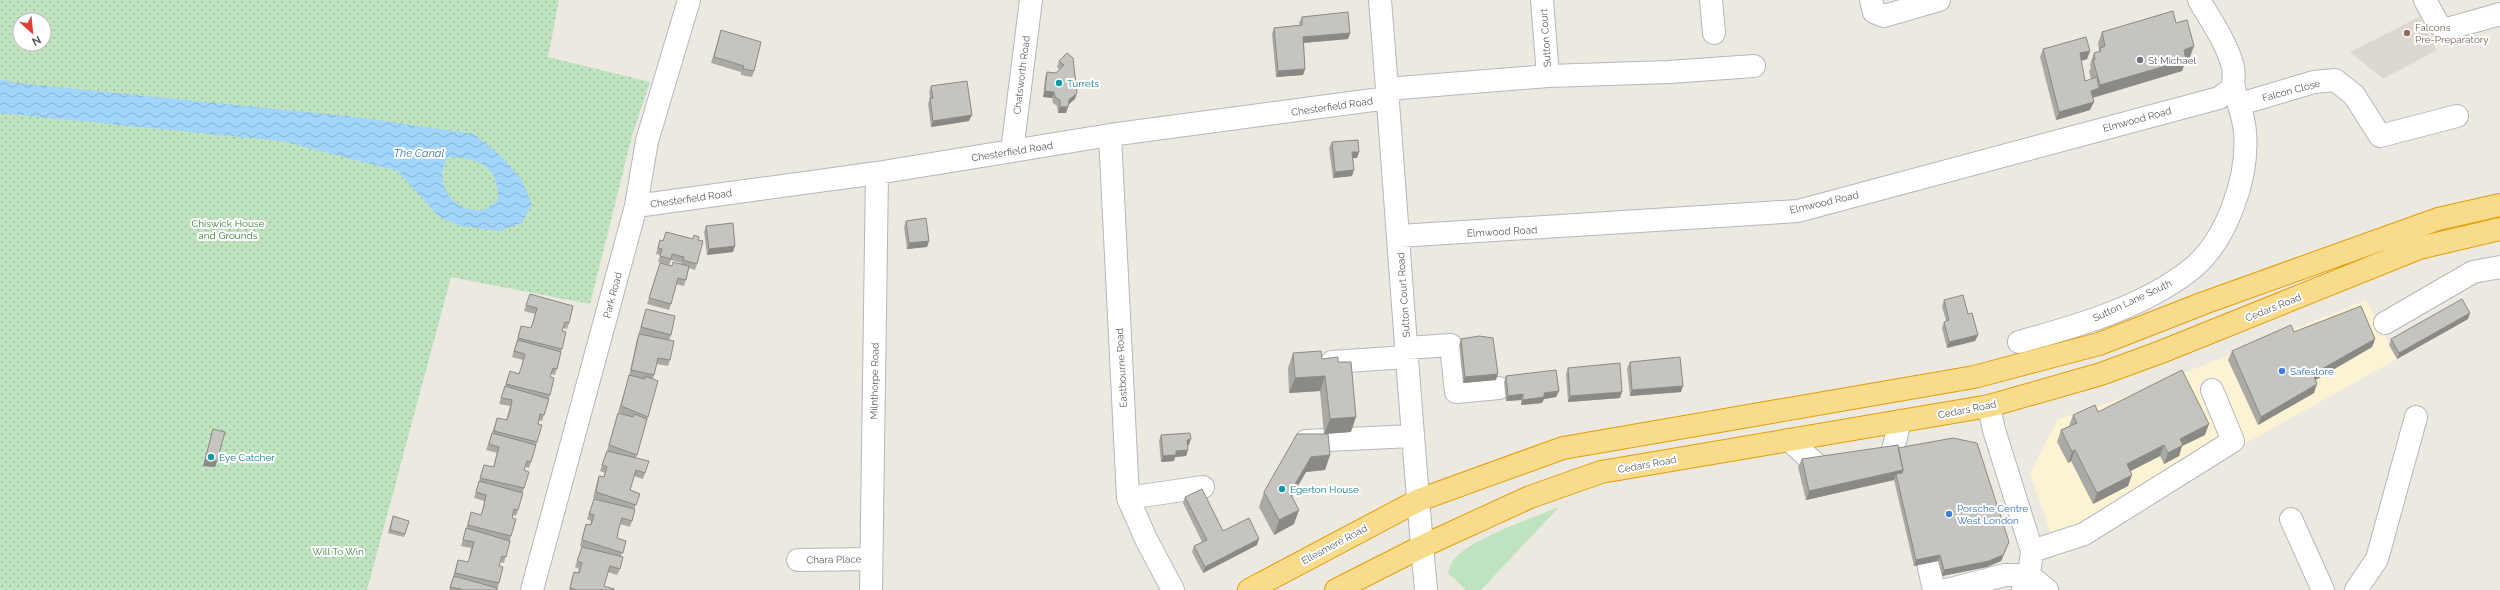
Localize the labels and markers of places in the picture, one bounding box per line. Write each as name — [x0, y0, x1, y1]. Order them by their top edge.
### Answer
place label: Falcons Pre-Preparatory — [2415, 22, 2489, 45]
marker: Falcons Pre-Preparatory — [2402, 28, 2412, 38]
marker: St Michael — [2135, 55, 2145, 65]
place label: St Michael — [2148, 55, 2196, 66]
marker: Turrets — [1054, 78, 1064, 88]
place label: Turrets — [1067, 78, 1099, 89]
marker: Safestore — [2277, 366, 2287, 376]
place label: Safestore — [2290, 366, 2334, 377]
marker: Eye Catcher — [206, 452, 216, 462]
place label: Eye Catcher — [219, 452, 275, 463]
marker: Egerton House — [1277, 484, 1287, 494]
place label: Egerton House — [1290, 484, 1359, 495]
place label: Porsche Centre West London — [1957, 503, 2028, 526]
marker: Porsche Centre West London — [1944, 509, 1954, 519]

